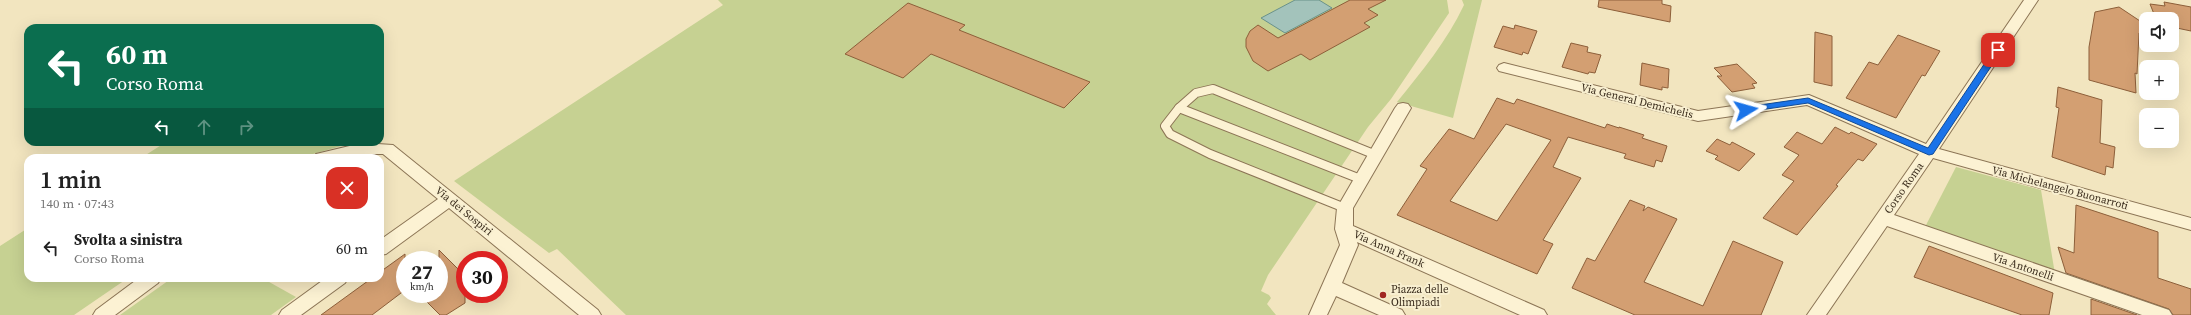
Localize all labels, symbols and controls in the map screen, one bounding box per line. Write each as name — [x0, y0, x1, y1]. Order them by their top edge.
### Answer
map controls — [2139, 12, 2179, 148]
button: sound — [2139, 12, 2179, 52]
pin — [1981, 33, 2015, 67]
text: 60 m — [106, 35, 168, 73]
icon: arrive — [1987, 39, 2009, 61]
icon: left — [40, 40, 92, 92]
button: + — [2139, 60, 2179, 100]
text: Corso Roma — [106, 71, 203, 96]
street label: Via General Demichelis — [1579, 80, 1695, 122]
position arrow — [1725, 89, 1767, 131]
button: − — [2139, 108, 2179, 148]
icon: left — [151, 116, 173, 138]
icon: ahead — [193, 116, 215, 138]
icon: right — [235, 116, 257, 138]
street label: Corso Roma — [1881, 159, 1927, 217]
text: 1 min — [40, 163, 102, 196]
street label: Via Michelangelo Buonarroti — [1990, 163, 2130, 213]
button: close — [326, 167, 368, 209]
street label: Via dei Sospiri — [432, 183, 496, 239]
text: 140 m · 07:43 — [40, 195, 114, 212]
street label: Via Anna Frank — [1351, 227, 1428, 272]
text: Svolta a sinistra — [74, 229, 183, 250]
icon: left — [40, 237, 62, 259]
text: 60 m — [336, 238, 368, 259]
street label: Via Antonelli — [1990, 249, 2056, 285]
text: Corso Roma — [74, 250, 144, 267]
speed limit sign: 30 — [456, 251, 508, 303]
text: 27 — [411, 258, 433, 286]
text: km/h — [410, 280, 434, 293]
place label: Piazza delle Olimpiadi — [1391, 282, 1449, 310]
marker: Piazza delle Olimpiadi — [1378, 290, 1388, 300]

